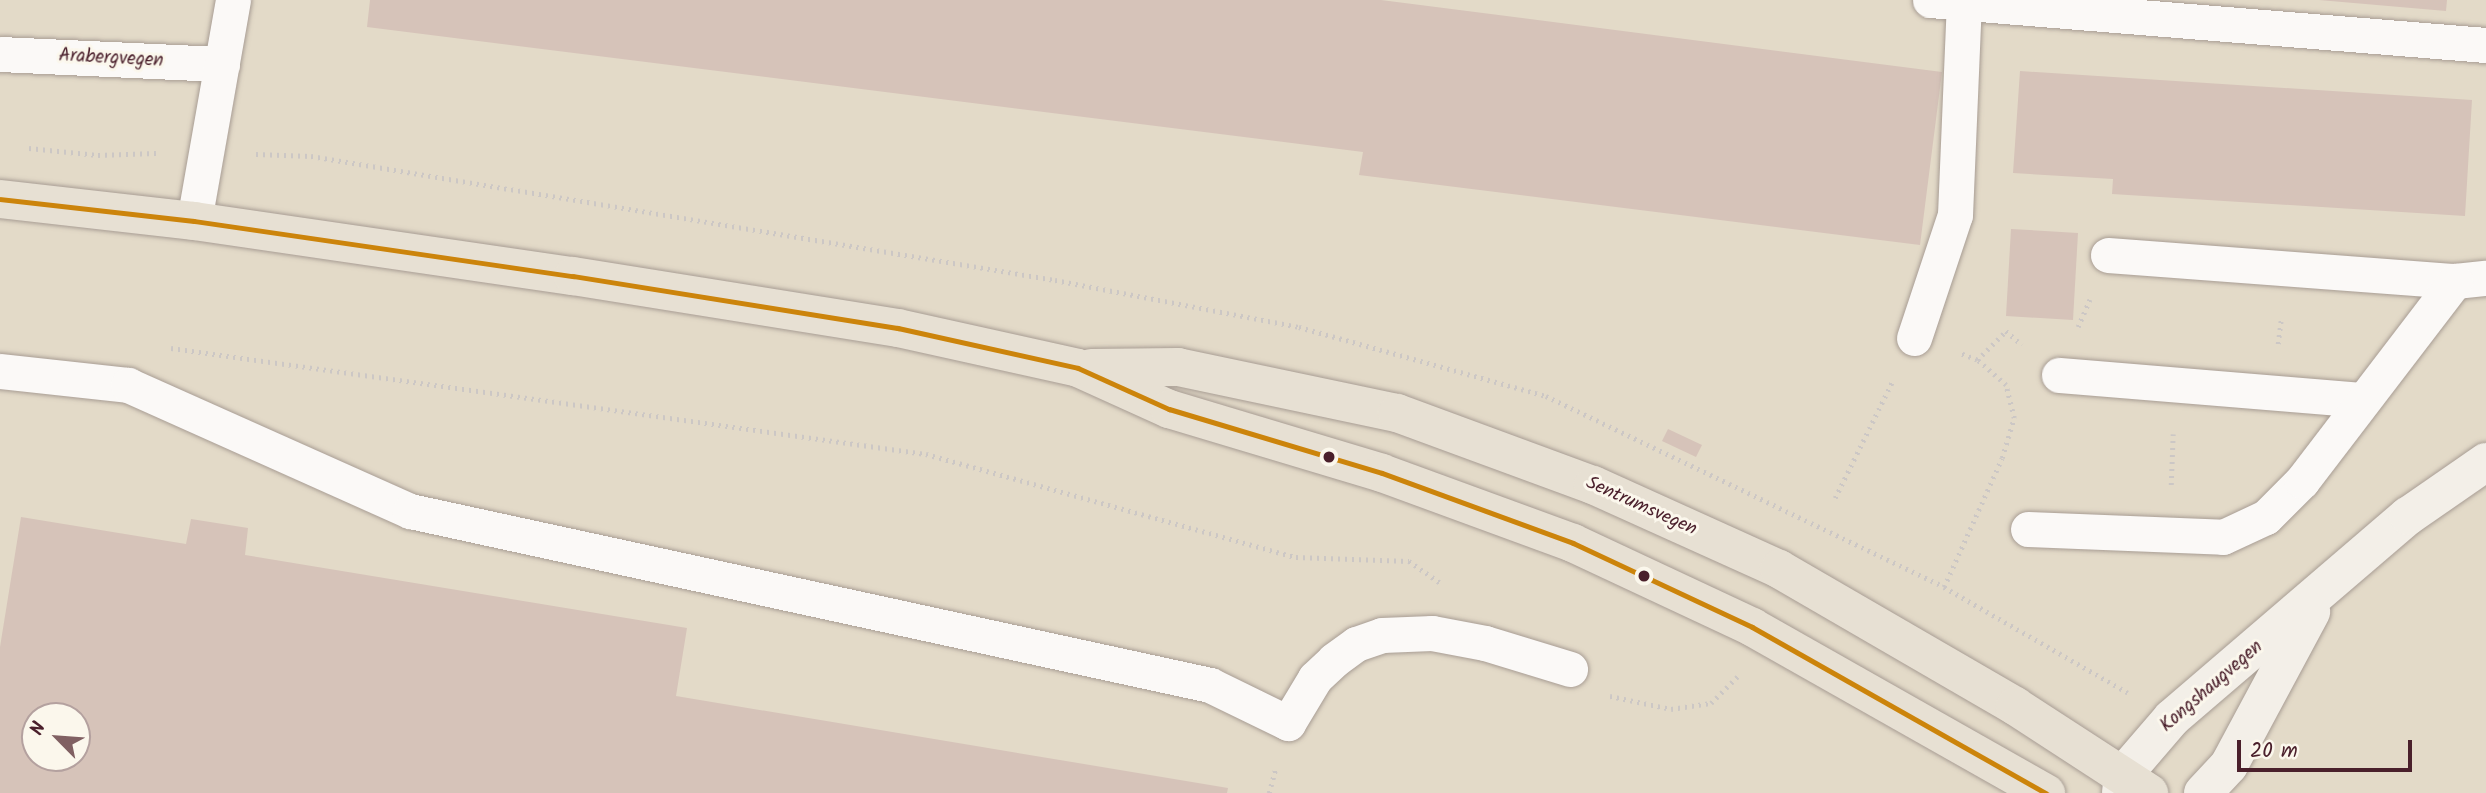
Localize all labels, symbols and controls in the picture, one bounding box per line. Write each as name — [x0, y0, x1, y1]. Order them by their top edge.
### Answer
street label: Arabergvegen — [58, 45, 164, 73]
unlabelled marker — [1322, 450, 1336, 464]
street label: Sentrumsvegen — [1582, 472, 1700, 542]
unlabelled marker — [1637, 569, 1651, 583]
street label: Kongshaugvegen — [2156, 636, 2268, 738]
north arrow — [21, 702, 91, 772]
text: N — [23, 717, 55, 741]
scale bar — [2241, 726, 2416, 770]
text: 20 m — [2250, 735, 2298, 768]

